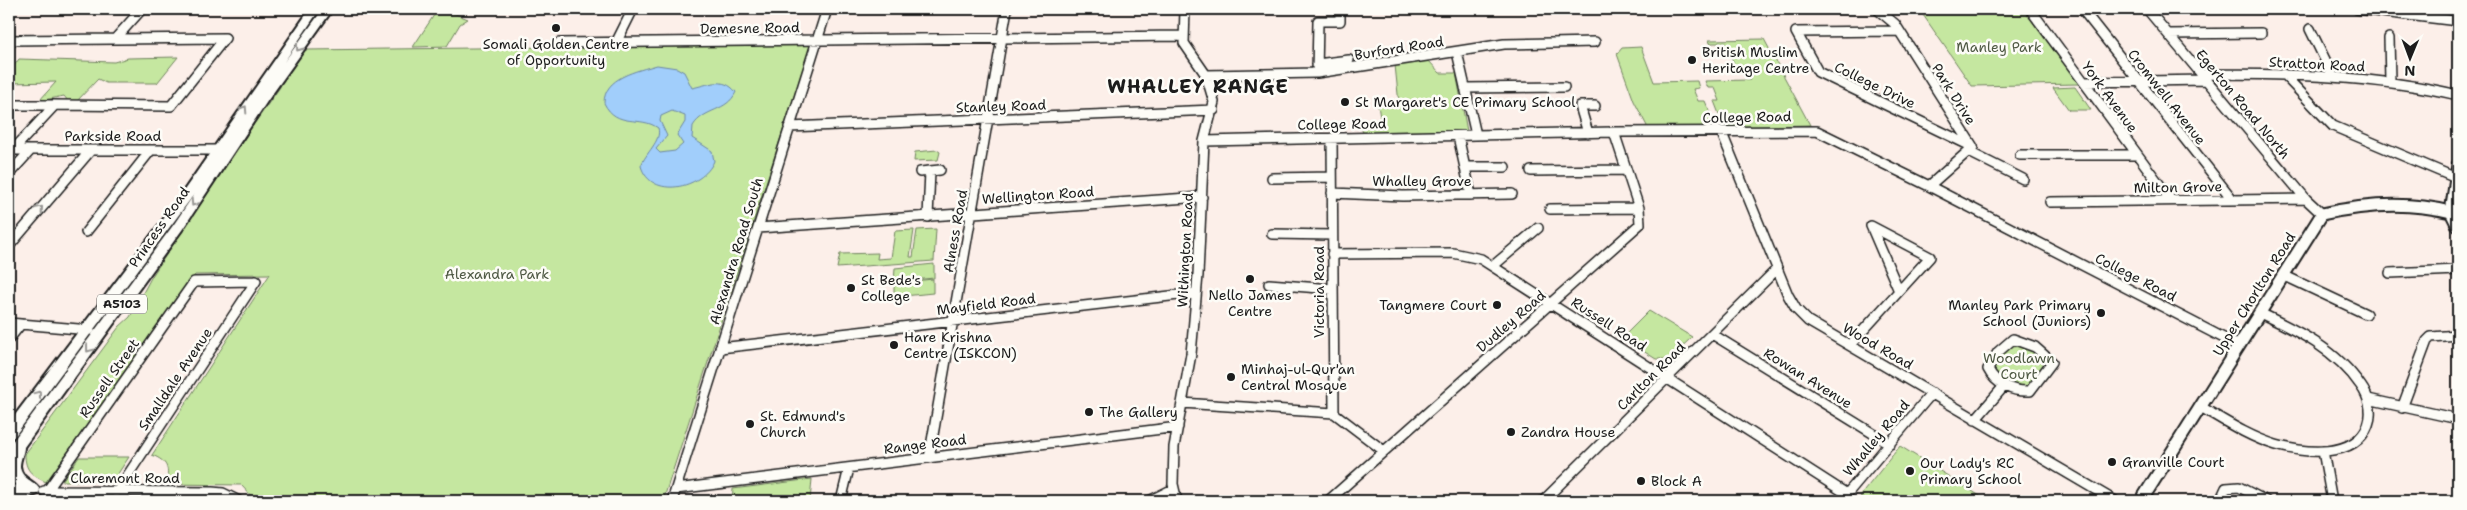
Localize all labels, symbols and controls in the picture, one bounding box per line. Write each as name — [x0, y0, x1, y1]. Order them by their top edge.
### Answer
street label: Demesne Road — [700, 18, 800, 38]
marker: Somali Golden Centre of Opportunity — [550, 22, 562, 34]
street label: Burford Road — [1353, 32, 1445, 64]
north arrow — [2384, 32, 2434, 82]
place label: Somali Golden Centre of Opportunity — [483, 35, 629, 69]
park label: Manley Park — [1956, 38, 2042, 56]
one-way arrow — [296, 42, 304, 51]
place label: British Muslim Heritage Centre — [1702, 43, 1810, 77]
street label: Cromwell Avenue — [2124, 45, 2210, 149]
street label: Egerton Road North — [2192, 46, 2294, 162]
street label: Stratton Road — [2268, 52, 2366, 76]
marker: British Muslim Heritage Centre — [1686, 54, 1698, 66]
street label: College Drive — [1831, 58, 1919, 112]
street label: York Avenue — [2078, 58, 2142, 136]
street label: Park Drive — [1928, 60, 1980, 128]
text: N — [2404, 62, 2415, 80]
district label: WHALLEY RANGE — [1107, 74, 1289, 99]
place label: St Margaret's CE Primary School — [1355, 93, 1576, 111]
street label: Stanley Road — [955, 95, 1047, 117]
marker: St Margaret's CE Primary School — [1339, 96, 1351, 108]
one-way arrow — [238, 105, 248, 114]
street label: College Road — [1702, 107, 1792, 127]
street label: College Road — [1297, 114, 1387, 134]
street label: Parkside Road — [65, 127, 162, 145]
street label: Whalley Grove — [1372, 172, 1472, 190]
street label: Alexandra Road South — [705, 175, 767, 327]
street label: Milton Grove — [2133, 177, 2223, 197]
street label: Wellington Road — [981, 182, 1095, 208]
street label: Princess Road — [125, 183, 193, 271]
street label: Alness Road — [939, 188, 971, 274]
street label: Withington Road — [1173, 192, 1197, 308]
one-way arrow — [191, 197, 201, 206]
one-way arrow — [35, 206, 43, 215]
street label: Upper Chorlton Road — [2209, 229, 2299, 359]
street label: Victoria Road — [1310, 246, 1328, 338]
street label: College Road — [2092, 249, 2180, 305]
park label: Alexandra Park — [445, 265, 549, 283]
place label: St Bede's College — [861, 271, 921, 305]
marker: Nello James Centre — [1244, 273, 1256, 285]
marker: St Bede's College — [845, 282, 857, 294]
place label: Nello James Centre — [1208, 286, 1292, 320]
street label: Dudley Road — [1473, 286, 1549, 356]
street label: Mayfield Road — [935, 289, 1037, 319]
street label: Russell Road — [1568, 293, 1650, 355]
road number: A5103 — [97, 294, 147, 314]
place label: Tangmere Court — [1379, 296, 1487, 314]
place label: Manley Park Primary School (Juniors) — [1948, 296, 2091, 330]
marker: Tangmere Court — [1491, 299, 1503, 311]
marker: Manley Park Primary School (Juniors) — [2095, 307, 2107, 319]
street label: Wood Road — [1839, 319, 1917, 374]
street label: Smalldale Avenue — [134, 324, 216, 434]
place label: Hare Krishna Centre (ISKCON) — [904, 328, 1017, 362]
street label: Russell Street — [75, 335, 143, 421]
street label: Carlton Road — [1613, 338, 1689, 414]
marker: Hare Krishna Centre (ISKCON) — [888, 339, 900, 351]
one-way arrow — [86, 343, 95, 353]
street label: Rowan Avenue — [1760, 344, 1856, 412]
park label: Woodlawn Court — [1983, 349, 2055, 383]
place label: Minhaj-ul-Qur'an Central Mosque — [1241, 360, 1355, 394]
marker: Minhaj-ul-Qur'an Central Mosque — [1225, 371, 1237, 383]
one-way arrow — [32, 390, 41, 400]
street label: Whalley Road — [1839, 396, 1913, 480]
place label: The Gallery — [1099, 403, 1178, 421]
marker: The Gallery — [1083, 406, 1095, 418]
place label: St. Edmund's Church — [760, 407, 846, 441]
marker: St. Edmund's Church — [744, 418, 756, 430]
place label: Zandra House — [1521, 423, 1615, 441]
marker: Zandra House — [1505, 426, 1517, 438]
street label: Range Road — [883, 430, 967, 458]
place label: Granville Court — [2122, 453, 2225, 471]
place label: Our Lady's RC Primary School — [1920, 454, 2022, 488]
marker: Granville Court — [2106, 456, 2118, 468]
marker: Our Lady's RC Primary School — [1904, 465, 1916, 477]
street label: Claremont Road — [70, 469, 180, 487]
place label: Block A — [1651, 472, 1702, 490]
marker: Block A — [1635, 475, 1647, 487]

